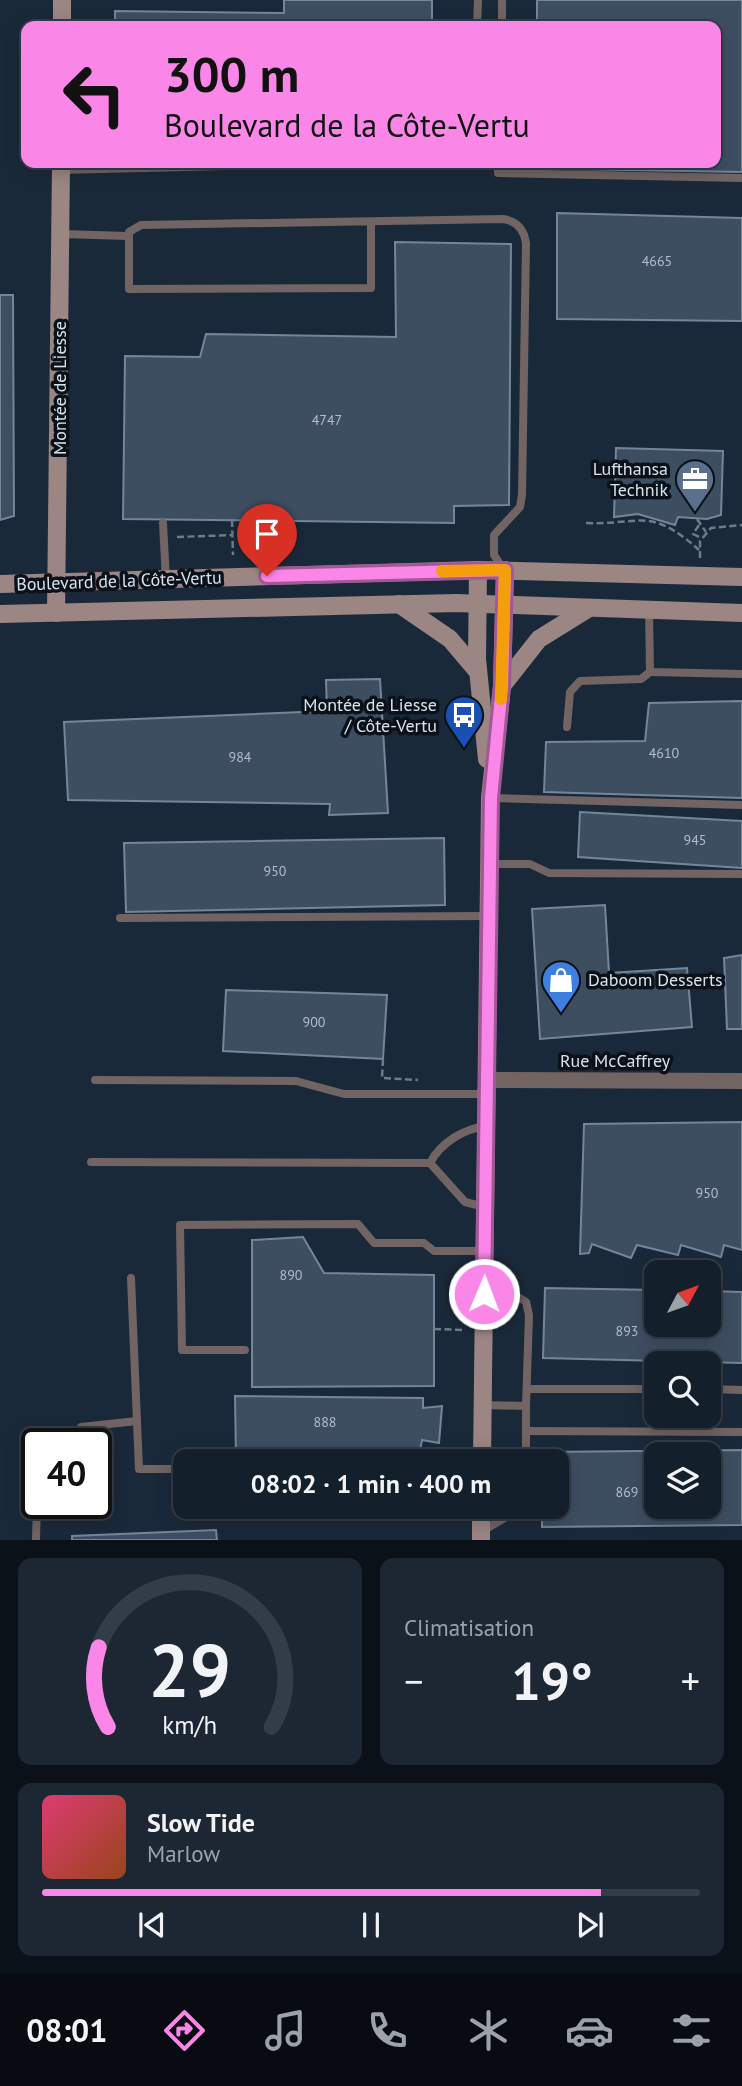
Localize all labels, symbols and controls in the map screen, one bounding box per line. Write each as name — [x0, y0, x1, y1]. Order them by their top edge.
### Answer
text: 300 m — [164, 42, 299, 106]
icon: left — [49, 49, 140, 140]
text: Boulevard de la Côte-Vertu — [164, 104, 530, 146]
house number: 4665 — [642, 252, 672, 270]
street label: Montée de Liesse — [48, 321, 71, 455]
house number: 4747 — [312, 411, 342, 429]
place label: Lufthansa Technik — [593, 457, 668, 501]
office icon: Lufthansa Technik — [674, 458, 716, 513]
pin — [237, 504, 297, 576]
icon: arrive — [248, 515, 286, 553]
street label: Boulevard de la Côte-Vertu — [16, 565, 222, 596]
place label: Montée de Liesse / Côte-Vertu — [303, 693, 437, 737]
bus stop icon: Montée de Liesse / Côte-Vertu — [443, 694, 485, 749]
house number: 4610 — [649, 744, 680, 762]
house number: 984 — [229, 748, 252, 766]
house number: 945 — [684, 831, 706, 849]
house number: 950 — [264, 862, 287, 880]
shop icon: Daboom Desserts — [540, 959, 582, 1014]
place label: Daboom Desserts — [588, 968, 723, 991]
house number: 900 — [303, 1013, 326, 1031]
street label: Rue McCaffrey — [560, 1049, 671, 1072]
house number: 950 — [696, 1184, 719, 1202]
position arrow — [447, 1257, 521, 1331]
north arrow — [644, 1260, 721, 1337]
map controls — [644, 1260, 721, 1519]
house number: 890 — [280, 1266, 303, 1284]
house number: 893 — [616, 1322, 638, 1340]
button: search — [644, 1351, 721, 1428]
house number: 888 — [314, 1413, 336, 1431]
speed limit sign: 40 — [21, 1428, 112, 1519]
button: layers — [644, 1442, 721, 1519]
text: 08:02 · 1 min · 400 m — [251, 1467, 491, 1500]
house number: 869 — [616, 1483, 638, 1501]
text: Climatisation — [404, 1613, 534, 1642]
text: 29 — [149, 1624, 231, 1718]
text: 19° — [511, 1647, 593, 1714]
text: − — [404, 1656, 423, 1705]
text: + — [681, 1656, 700, 1705]
text: km/h — [163, 1709, 217, 1741]
text: Slow Tide — [147, 1806, 255, 1839]
text: Marlow — [147, 1839, 220, 1868]
icon: previous — [133, 1906, 171, 1944]
icon: pause — [352, 1906, 390, 1944]
icon: next — [571, 1906, 609, 1944]
icon: directions — [160, 2006, 209, 2055]
icon: music — [261, 2006, 310, 2055]
icon: phone — [363, 2006, 412, 2055]
icon: climate — [464, 2006, 513, 2055]
icon: car — [565, 2006, 614, 2055]
icon: filters — [667, 2006, 716, 2055]
text: 08:01 — [26, 2009, 107, 2051]

